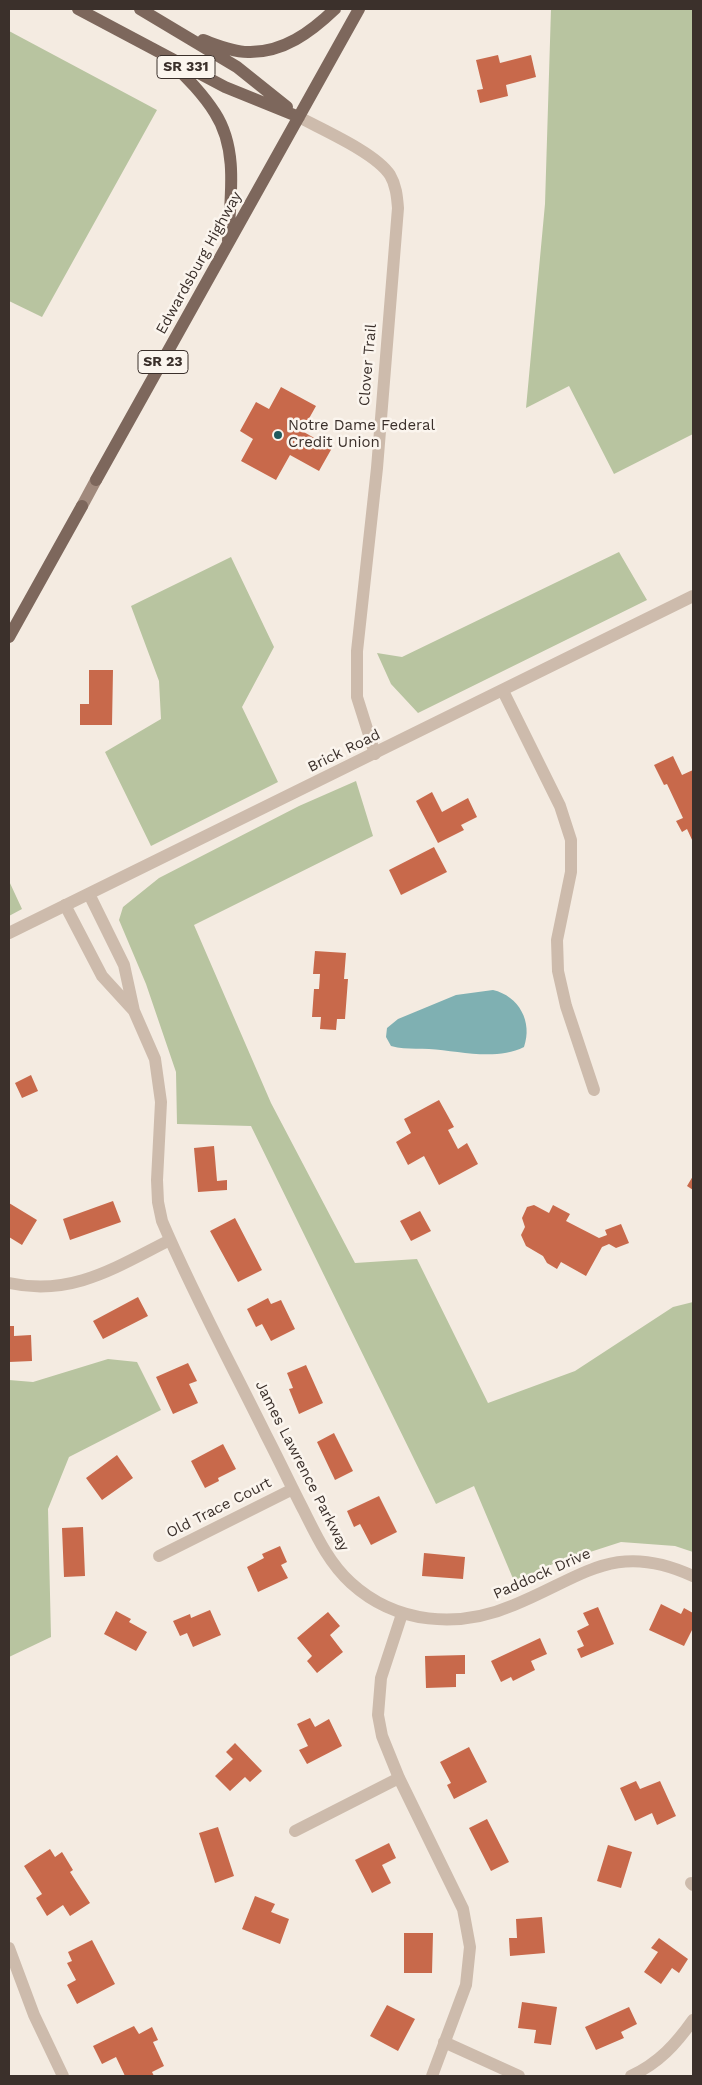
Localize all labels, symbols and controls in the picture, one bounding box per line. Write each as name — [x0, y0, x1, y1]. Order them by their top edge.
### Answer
road number: SR 331 — [157, 56, 215, 78]
street label: Edwardsburg Highway — [152, 188, 246, 338]
street label: Clover Trail — [355, 323, 381, 407]
road number: SR 23 — [138, 351, 188, 374]
place label: Notre Dame Federal Credit Union — [288, 417, 435, 452]
marker: Notre Dame Federal Credit Union — [272, 429, 284, 441]
street label: Brick Road — [305, 726, 383, 776]
street label: James Lawrence Parkway — [251, 1378, 353, 1554]
street label: Old Trace Court — [163, 1474, 275, 1542]
street label: Paddock Drive — [490, 1544, 594, 1604]

